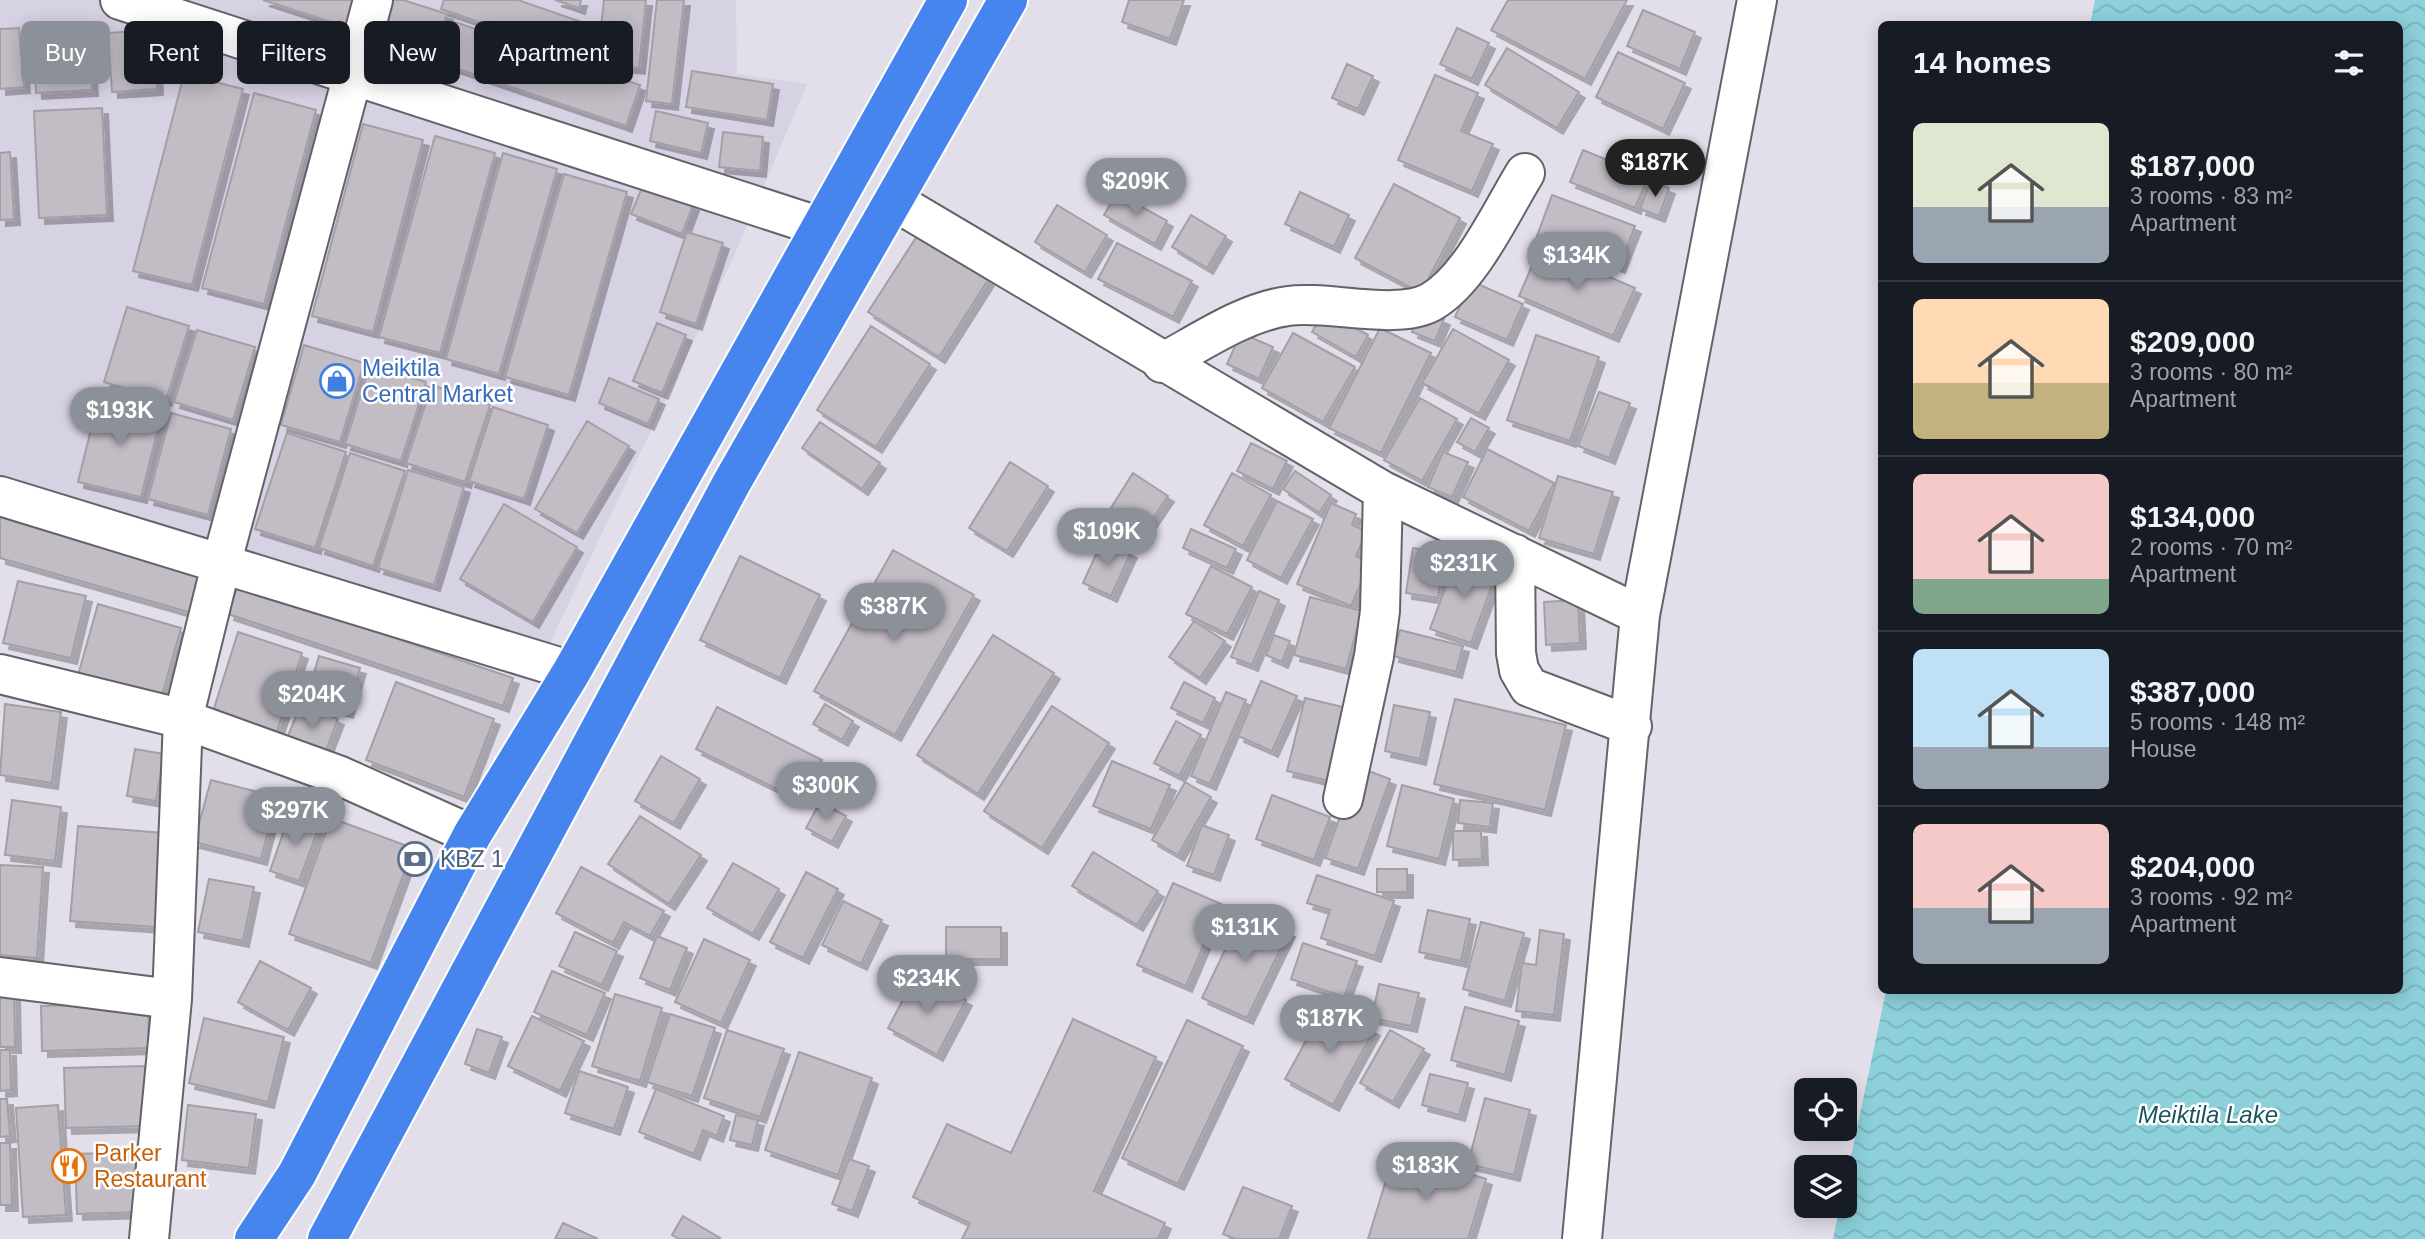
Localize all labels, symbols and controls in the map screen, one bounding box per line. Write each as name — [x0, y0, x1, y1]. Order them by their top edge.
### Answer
chip: Buy — [21, 21, 110, 84]
chip: Rent — [124, 21, 223, 84]
chip: Filters — [237, 21, 350, 84]
chip: New — [364, 21, 460, 84]
chip: Apartment — [474, 21, 633, 84]
icon: filters — [2330, 44, 2368, 82]
text: 14 homes — [1913, 46, 2051, 79]
pin: $187K — [1606, 140, 1704, 199]
text: $187K — [1621, 149, 1689, 175]
text: $187,000 — [2130, 149, 2255, 182]
icon: home — [1969, 151, 2053, 235]
pin: $209K — [1087, 158, 1185, 218]
text: $209K — [1102, 168, 1170, 194]
text: 3 rooms · 83 m² — [2130, 183, 2292, 209]
text: Apartment — [2130, 210, 2236, 236]
pin: $134K — [1528, 232, 1626, 292]
text: $134K — [1543, 242, 1611, 268]
text: $209,000 — [2130, 325, 2255, 358]
icon: home — [1969, 327, 2053, 411]
place label: Meiktila Central Market — [362, 355, 513, 407]
text: 3 rooms · 80 m² — [2130, 359, 2292, 385]
shop icon: Meiktila Central Market — [318, 362, 356, 400]
text: Apartment — [2130, 386, 2236, 412]
pin: $193K — [71, 388, 169, 447]
text: $193K — [86, 397, 154, 423]
text: $134,000 — [2130, 500, 2255, 533]
icon: home — [1969, 502, 2053, 586]
pin: $109K — [1058, 508, 1156, 568]
text: $109K — [1073, 518, 1141, 544]
text: 2 rooms · 70 m² — [2130, 534, 2292, 560]
pin: $231K — [1415, 540, 1513, 600]
text: $231K — [1430, 550, 1498, 576]
text: Apartment — [2130, 561, 2236, 587]
pin: $387K — [845, 584, 943, 643]
text: $387K — [860, 593, 928, 619]
pin: $204K — [263, 672, 361, 731]
text: $387,000 — [2130, 675, 2255, 708]
icon: home — [1969, 677, 2053, 761]
text: $204K — [278, 681, 346, 707]
text: 5 rooms · 148 m² — [2130, 709, 2305, 735]
text: House — [2130, 736, 2196, 762]
pin: $300K — [777, 762, 875, 822]
text: $300K — [792, 772, 860, 798]
pin: $297K — [246, 788, 344, 847]
text: $297K — [261, 797, 329, 823]
bank icon: KBZ 1 — [396, 840, 434, 878]
place label: KBZ 1 — [440, 846, 504, 872]
text: $204,000 — [2130, 850, 2255, 883]
icon: home — [1969, 852, 2053, 936]
text: 3 rooms · 92 m² — [2130, 884, 2292, 910]
pin: $131K — [1196, 904, 1294, 964]
text: Apartment — [2130, 911, 2236, 937]
text: $131K — [1211, 914, 1279, 940]
pin: $234K — [878, 956, 976, 1015]
text: $234K — [893, 965, 961, 991]
pin: $187K — [1281, 996, 1379, 1055]
text: $187K — [1296, 1005, 1364, 1031]
map controls — [1794, 1078, 1857, 1218]
button: locate — [1794, 1078, 1857, 1141]
water label: Meiktila Lake — [2138, 1101, 2278, 1128]
place label: Parker Restaurant — [94, 1140, 207, 1192]
pin: $183K — [1377, 1142, 1475, 1202]
restaurant icon: Parker Restaurant — [50, 1147, 88, 1185]
text: $183K — [1392, 1152, 1460, 1178]
button: layers — [1794, 1155, 1857, 1218]

